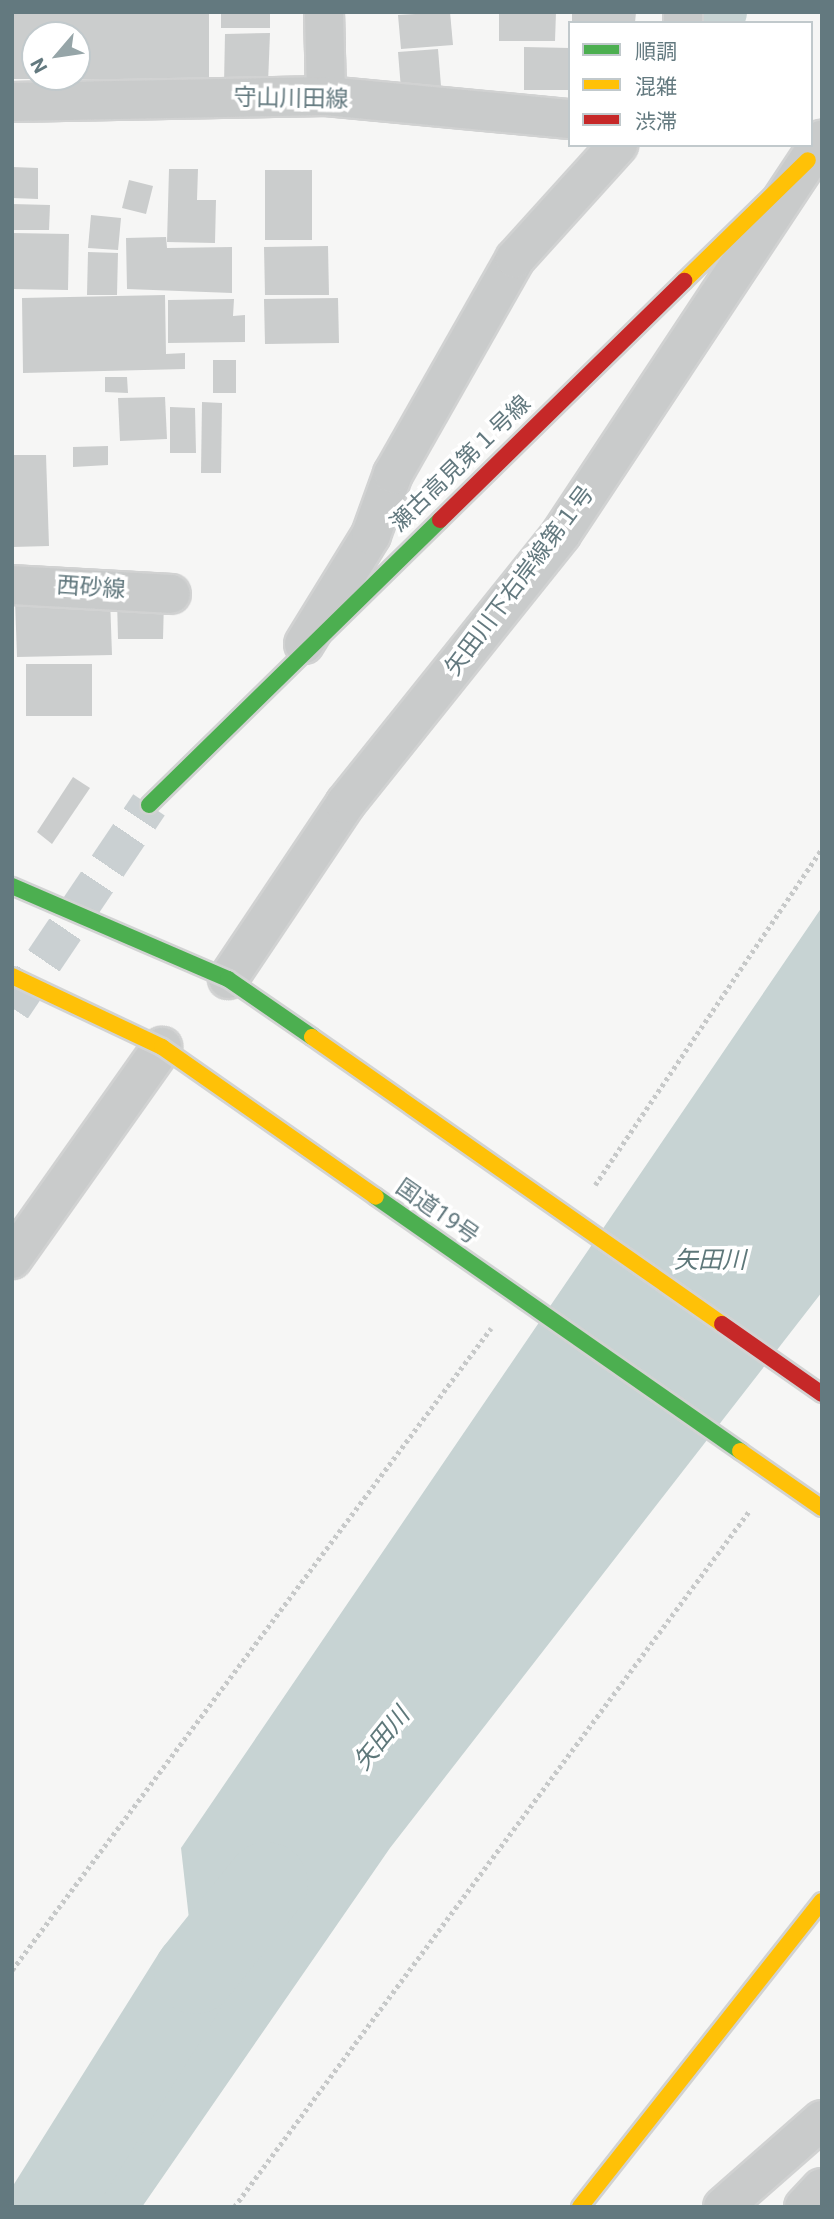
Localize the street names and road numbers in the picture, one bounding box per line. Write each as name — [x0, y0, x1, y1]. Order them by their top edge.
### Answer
street label: 守山川田線 — [233, 84, 349, 114]
street label: 瀬古高見第１号線 — [385, 390, 537, 538]
street label: 矢田川下右岸線第１号 — [440, 481, 600, 681]
street label: 西砂線 — [56, 572, 126, 604]
street label: 国道19号 — [390, 1173, 484, 1251]

